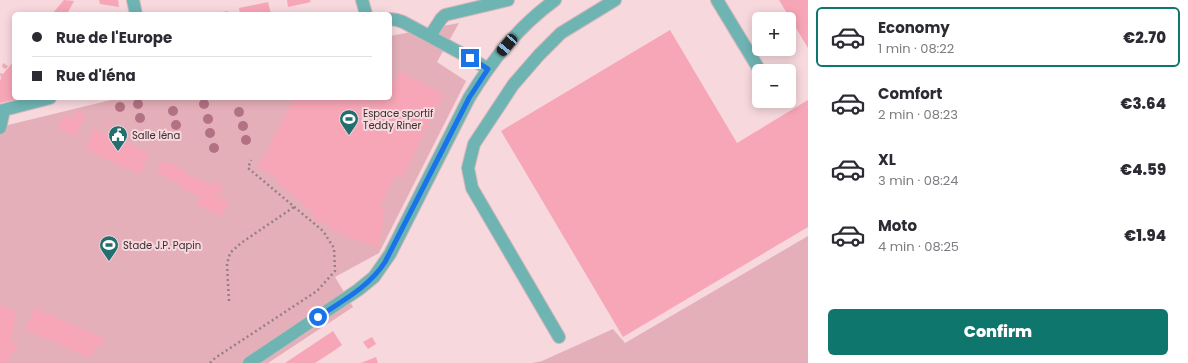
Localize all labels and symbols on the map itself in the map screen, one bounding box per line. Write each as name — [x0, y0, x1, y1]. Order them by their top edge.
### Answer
car — [495, 32, 519, 58]
route end — [461, 49, 479, 67]
place label: Espace sportif Teddy Riner — [363, 106, 433, 133]
sports icon: Espace sportif Teddy Riner — [338, 108, 360, 136]
public building icon: Salle Iéna — [107, 124, 129, 152]
place label: Salle Iéna — [132, 128, 180, 143]
sports icon: Stade J.P. Papin — [98, 234, 120, 262]
place label: Stade J.P. Papin — [123, 238, 201, 253]
route start — [309, 308, 327, 326]

